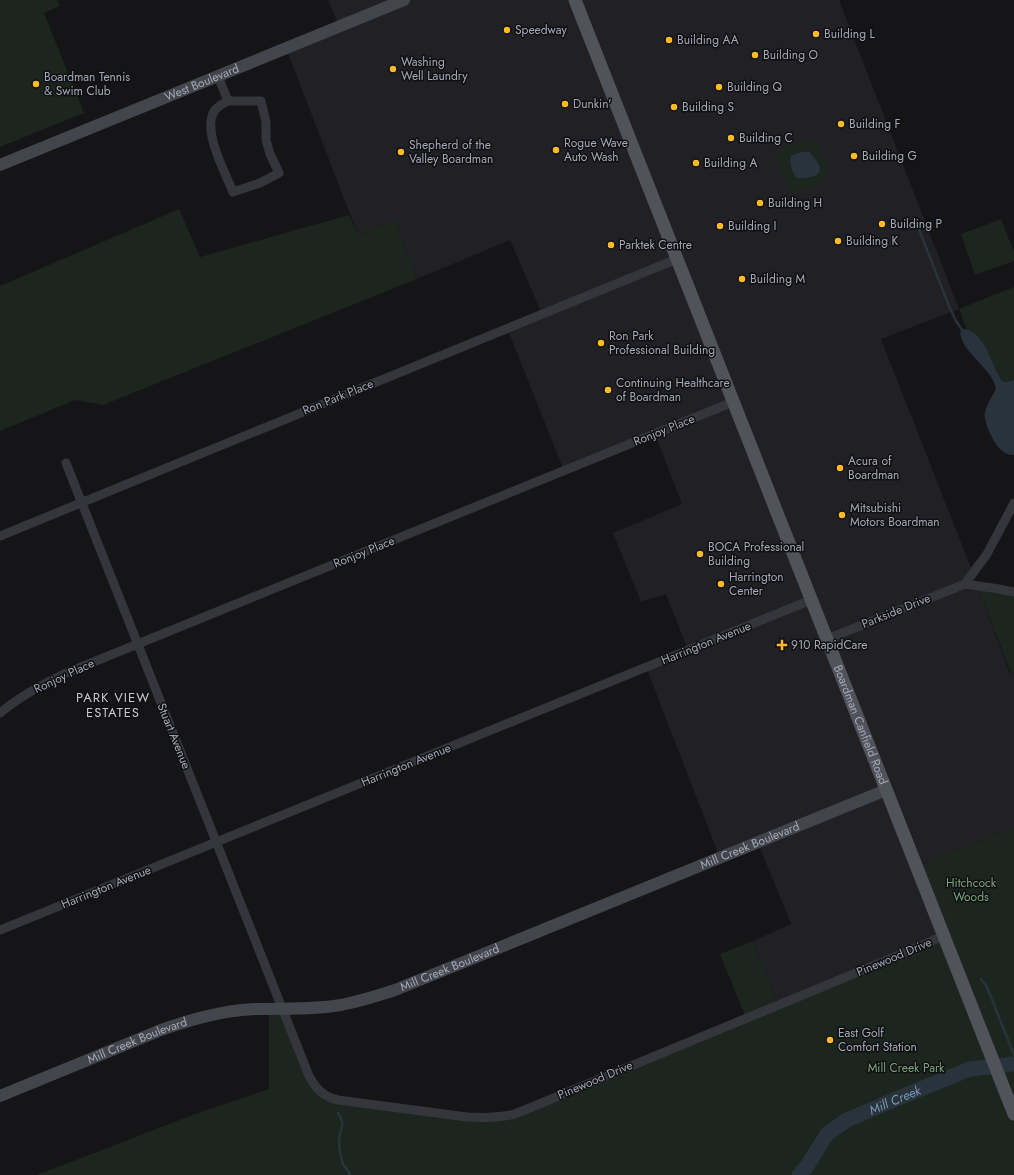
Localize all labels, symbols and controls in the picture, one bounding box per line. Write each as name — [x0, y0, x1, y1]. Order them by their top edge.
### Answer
place label: Speedway — [515, 21, 567, 39]
marker: Speedway — [502, 25, 512, 35]
place label: Building L — [824, 25, 876, 43]
marker: Building L — [811, 29, 821, 39]
place label: Building AA — [677, 31, 739, 49]
marker: Building AA — [664, 35, 674, 45]
place label: Building O — [763, 46, 818, 64]
marker: Building O — [750, 50, 760, 60]
place label: Washing Well Laundry — [401, 53, 468, 85]
street label: West Boulevard — [162, 59, 242, 106]
marker: Washing Well Laundry — [388, 64, 398, 74]
place label: Boardman Tennis & Swim Club — [44, 68, 130, 100]
place label: Building Q — [727, 78, 783, 96]
marker: Boardman Tennis & Swim Club — [31, 79, 41, 89]
marker: Building Q — [714, 82, 724, 92]
place label: Dunkin' — [573, 95, 612, 113]
place label: Building S — [682, 98, 735, 116]
marker: Dunkin' — [560, 99, 570, 109]
marker: Building S — [669, 102, 679, 112]
place label: Building F — [849, 115, 901, 133]
marker: Building F — [836, 119, 846, 129]
place label: Building C — [739, 129, 793, 147]
marker: Building C — [726, 133, 736, 143]
place label: Rogue Wave Auto Wash — [564, 134, 628, 166]
place label: Shepherd of the Valley Boardman — [409, 136, 493, 168]
marker: Rogue Wave Auto Wash — [551, 145, 561, 155]
marker: Shepherd of the Valley Boardman — [396, 147, 406, 157]
place label: Building G — [862, 147, 917, 165]
marker: Building G — [849, 151, 859, 161]
place label: Building A — [704, 154, 758, 172]
marker: Building A — [691, 158, 701, 168]
place label: Building H — [768, 194, 822, 212]
marker: Building H — [755, 198, 765, 208]
place label: Building P — [890, 215, 943, 233]
place label: Building I — [728, 217, 777, 235]
marker: Building P — [877, 219, 887, 229]
marker: Building I — [715, 221, 725, 231]
place label: Building K — [846, 232, 899, 250]
place label: Parktek Centre — [619, 236, 692, 254]
marker: Building K — [833, 236, 843, 246]
marker: Parktek Centre — [606, 240, 616, 250]
place label: Building M — [750, 270, 806, 288]
marker: Building M — [737, 274, 747, 284]
place label: Ron Park Professional Building — [609, 327, 715, 359]
marker: Ron Park Professional Building — [596, 338, 606, 348]
place label: Continuing Healthcare of Boardman — [616, 374, 730, 406]
street label: Ron Park Place — [300, 375, 376, 419]
marker: Continuing Healthcare of Boardman — [603, 385, 613, 395]
street label: Ronjoy Place — [631, 410, 697, 450]
place label: Acura of Boardman — [848, 452, 899, 484]
marker: Acura of Boardman — [835, 463, 845, 473]
place label: Mitsubishi Motors Boardman — [850, 499, 940, 531]
marker: Mitsubishi Motors Boardman — [837, 510, 847, 520]
street label: Ronjoy Place — [331, 532, 397, 572]
place label: BOCA Professional Building — [708, 538, 804, 570]
marker: BOCA Professional Building — [695, 549, 705, 559]
place label: Harrington Center — [729, 568, 784, 600]
marker: Harrington Center — [716, 579, 726, 589]
street label: Parkside Drive — [859, 589, 933, 633]
street label: Harrington Avenue — [658, 617, 754, 669]
place label: 910 RapidCare — [791, 636, 868, 654]
marker: 910 RapidCare — [776, 639, 788, 651]
street label: Ronjoy Place — [31, 654, 97, 698]
street label: Boardman Canfield Road — [829, 662, 892, 787]
district label: PARK VIEW ESTATES — [76, 688, 150, 722]
street label: Stuart Avenue — [153, 700, 195, 772]
street label: Harrington Avenue — [358, 739, 454, 791]
street label: Mill Creek Boulevard — [697, 817, 802, 874]
street label: Harrington Avenue — [58, 861, 154, 913]
park label: Hitchcock Woods — [946, 874, 997, 906]
street label: Pinewood Drive — [854, 933, 934, 981]
street label: Mill Creek Boulevard — [397, 939, 502, 996]
street label: Mill Creek Boulevard — [85, 1013, 189, 1068]
place label: East Golf Comfort Station — [838, 1024, 917, 1056]
marker: East Golf Comfort Station — [825, 1035, 835, 1045]
street label: Pinewood Drive — [555, 1056, 635, 1104]
park label: Mill Creek Park — [868, 1059, 945, 1077]
water label: Mill Creek — [866, 1081, 924, 1120]

